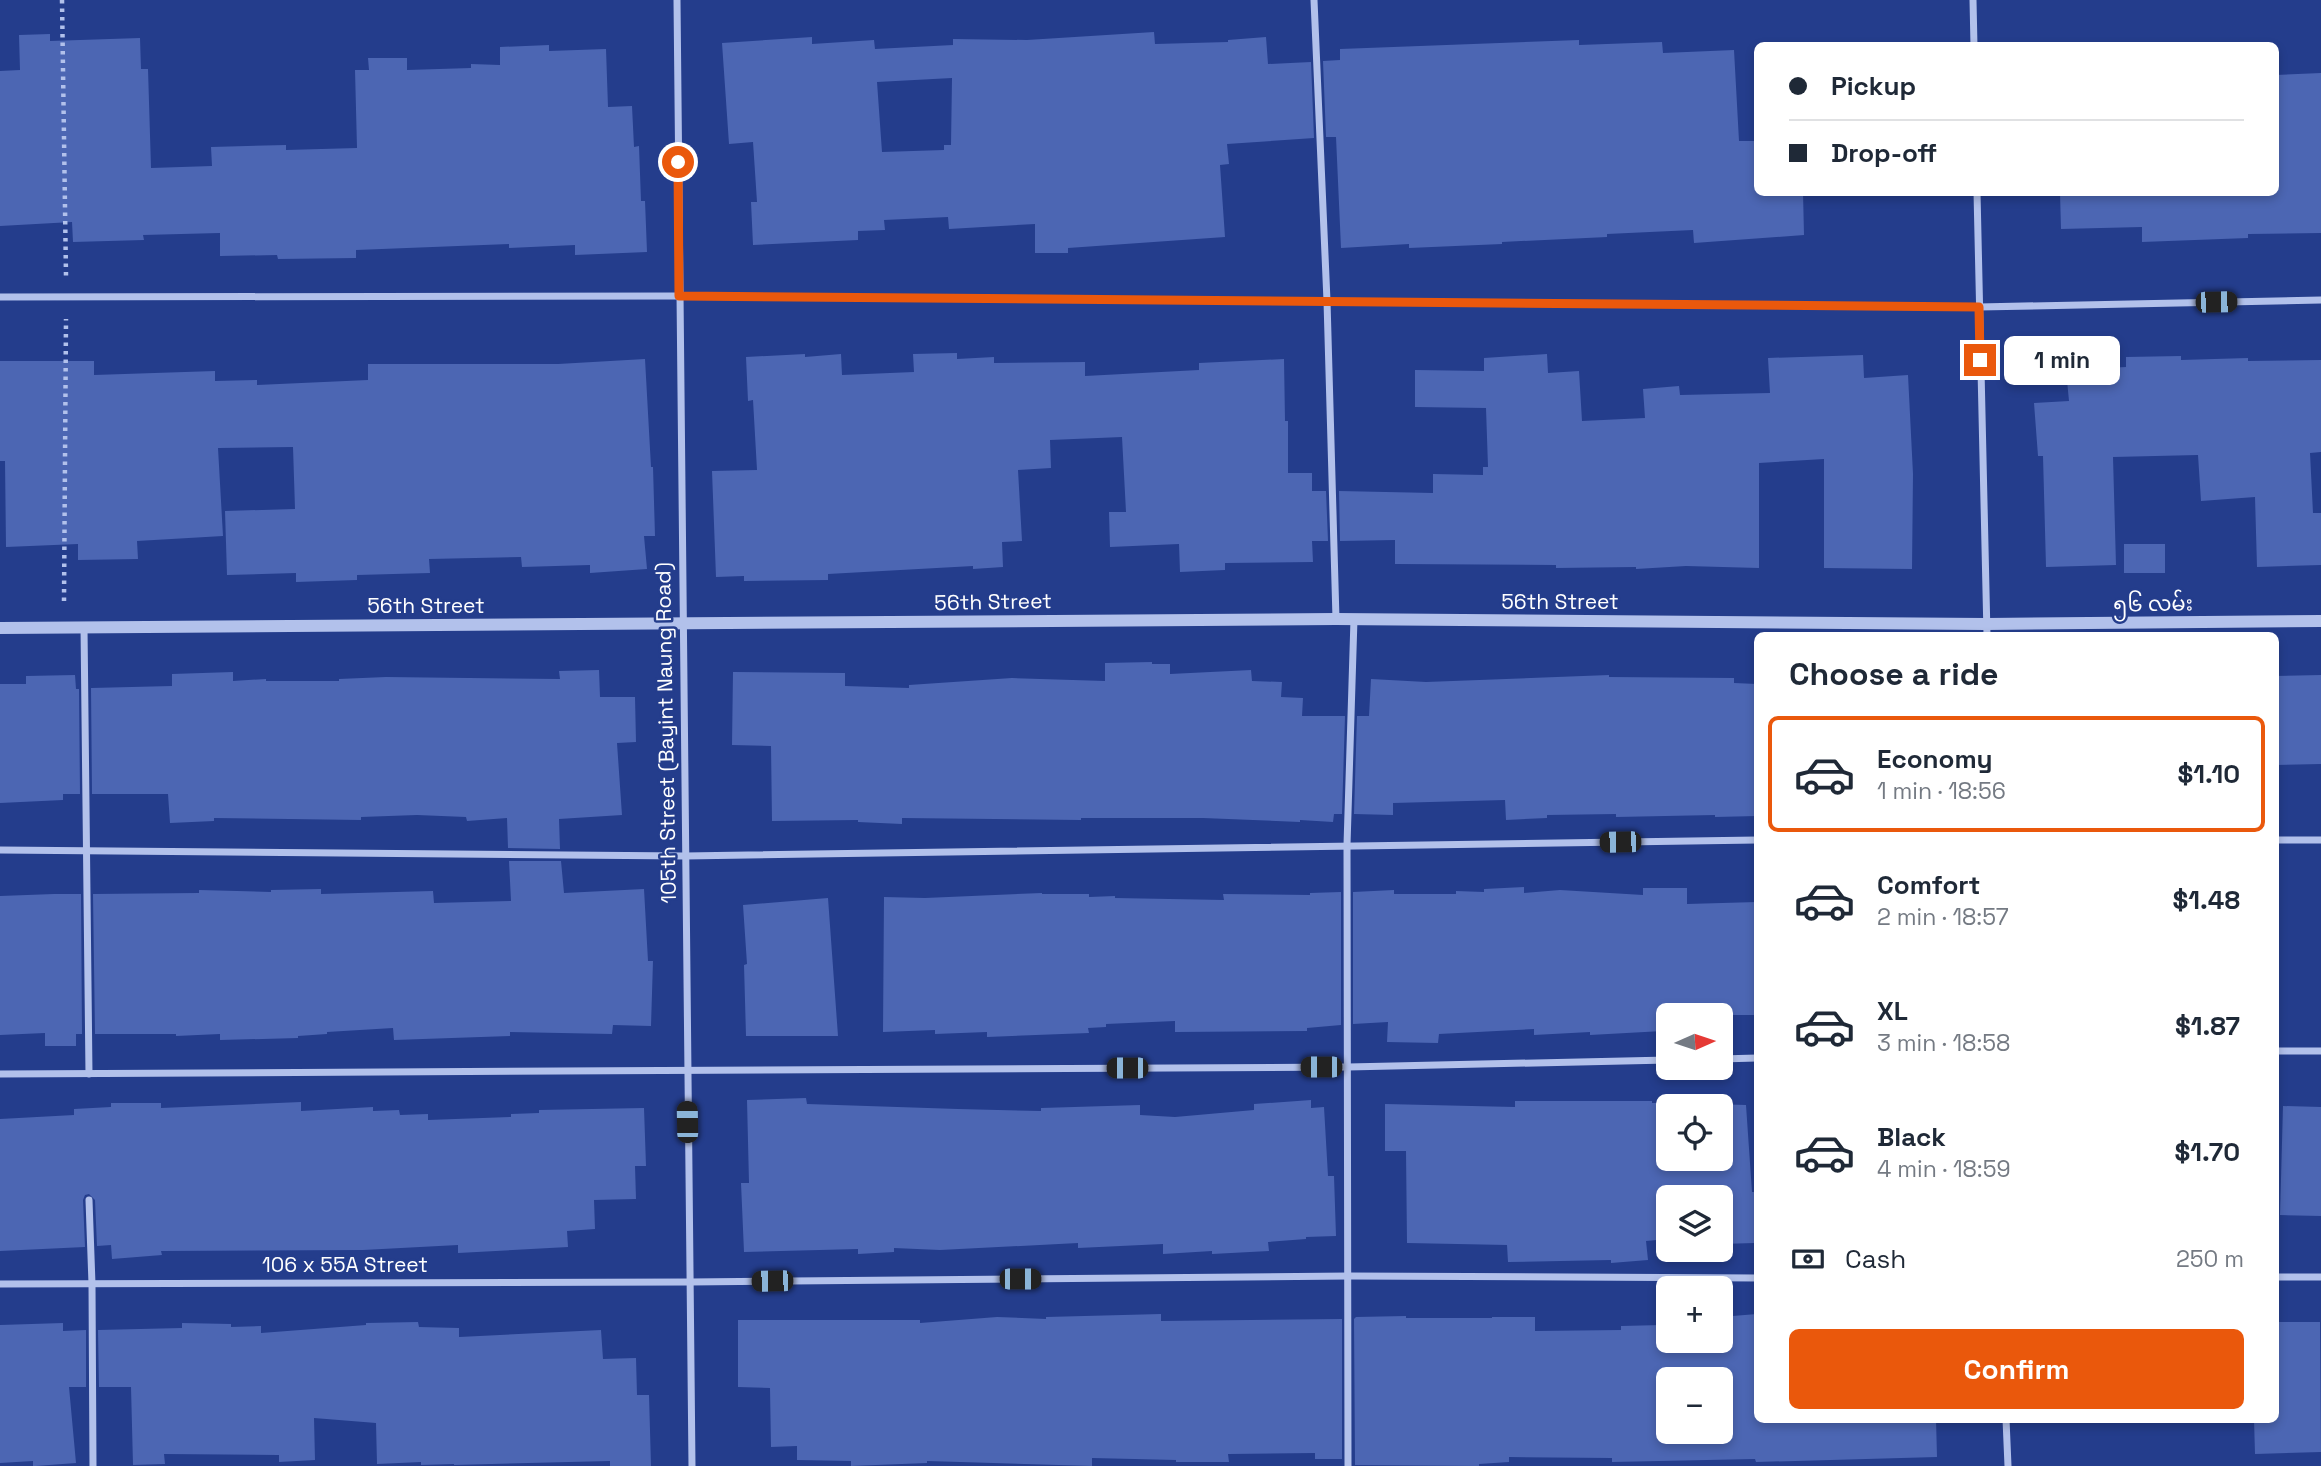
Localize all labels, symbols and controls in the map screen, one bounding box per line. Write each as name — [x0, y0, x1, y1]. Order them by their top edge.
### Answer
text: Pickup — [1831, 69, 1916, 103]
text: Drop-off — [1831, 136, 1937, 170]
route start — [662, 146, 694, 178]
car — [2195, 291, 2238, 313]
callout: 1 min — [2004, 336, 2120, 384]
route end — [1964, 344, 1996, 376]
text: 1 min — [2034, 345, 2090, 375]
street label: 105th Street (Bayint Naung Road) — [649, 562, 682, 904]
street label: 56th Street — [934, 587, 1052, 616]
street label: ၅၆ လမ်း — [2113, 587, 2193, 622]
street label: 56th Street — [1501, 588, 1619, 615]
street label: 56th Street — [367, 592, 485, 619]
text: Choose a ride — [1789, 654, 1999, 694]
text: Economy — [1877, 742, 1993, 776]
icon: car — [1793, 743, 1856, 806]
text: $1.10 — [2177, 757, 2240, 791]
text: 1 min · 18:56 — [1877, 776, 2006, 806]
car — [1599, 831, 1642, 853]
text: Comfort — [1877, 868, 1980, 902]
icon: car — [1793, 869, 1856, 932]
text: $1.48 — [2173, 883, 2240, 917]
text: 2 min · 18:57 — [1877, 902, 2009, 932]
text: XL — [1877, 994, 1908, 1028]
icon: car — [1793, 995, 1856, 1058]
north arrow — [1656, 1003, 1732, 1080]
map controls — [1656, 1003, 1733, 1444]
text: $1.87 — [2175, 1009, 2240, 1043]
text: 3 min · 18:58 — [1877, 1028, 2010, 1058]
car — [1301, 1057, 1343, 1078]
car — [1107, 1058, 1149, 1079]
button: locate — [1656, 1094, 1733, 1171]
car — [677, 1101, 698, 1143]
text: Black — [1877, 1120, 1946, 1154]
icon: car — [1793, 1121, 1856, 1184]
text: $1.70 — [2174, 1135, 2240, 1169]
text: 4 min · 18:59 — [1877, 1154, 2011, 1184]
button: layers — [1656, 1185, 1733, 1262]
icon: cash — [1789, 1240, 1827, 1278]
text: Cash — [1845, 1242, 1906, 1276]
text: 250 m — [2176, 1244, 2244, 1274]
street label: 106 x 55A Street — [262, 1251, 428, 1278]
car — [1000, 1269, 1042, 1290]
car — [751, 1270, 794, 1292]
button: + — [1656, 1276, 1733, 1353]
button: Confirm — [1789, 1329, 2244, 1409]
button: − — [1656, 1367, 1733, 1444]

